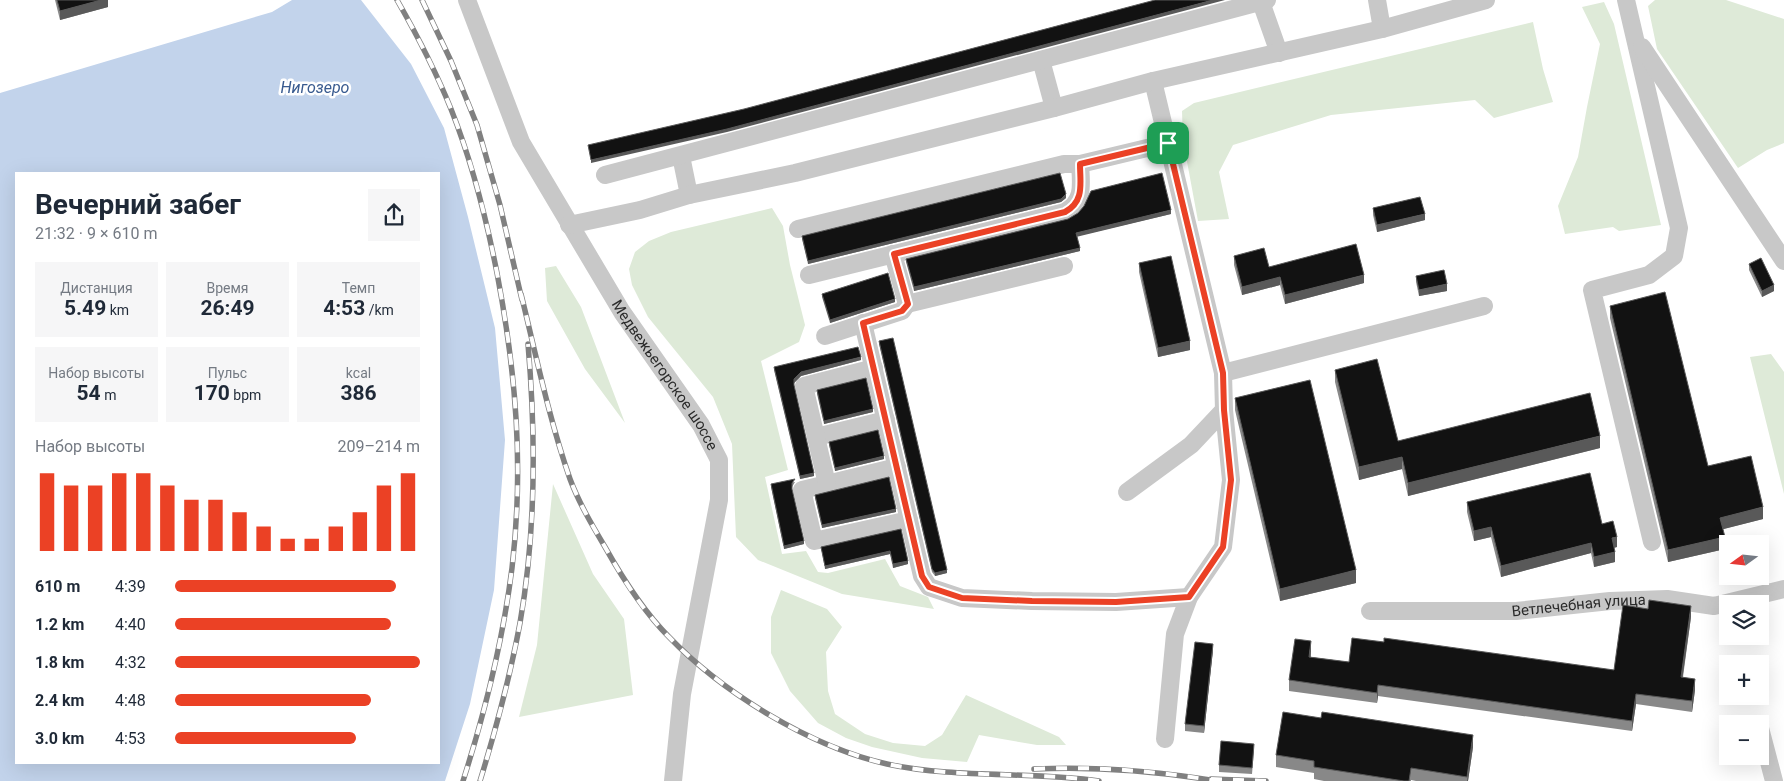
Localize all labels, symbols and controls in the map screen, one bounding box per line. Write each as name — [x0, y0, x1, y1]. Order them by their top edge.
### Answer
water label: Нигозеро — [281, 78, 350, 97]
pin — [1147, 122, 1189, 164]
icon: arrive — [1154, 129, 1182, 157]
text: Вечерний забег — [35, 188, 241, 221]
button: share — [368, 189, 420, 241]
text: 21:32 · 9 × 610 m — [35, 224, 157, 243]
text: Дистанция — [60, 280, 133, 296]
text: Время — [206, 280, 249, 296]
text: Темп — [342, 280, 375, 296]
text: 5.49 — [64, 296, 106, 320]
text: 26:49 — [200, 296, 255, 320]
text: 4:53 — [323, 296, 365, 320]
street label: Медвежьегорское шоссе — [608, 297, 722, 454]
text: km — [106, 302, 129, 318]
text: /km — [365, 302, 394, 318]
text: Набор высоты — [48, 365, 145, 381]
text: Пульс — [208, 365, 247, 381]
text: kcal — [346, 365, 371, 381]
text: 54 — [77, 381, 101, 405]
text: 170 — [194, 381, 230, 405]
text: 386 — [340, 381, 377, 405]
text: m — [101, 387, 116, 403]
text: bpm — [230, 387, 261, 403]
text: Набор высоты — [35, 437, 145, 456]
text: 209–214 m — [338, 437, 420, 456]
north arrow — [1719, 535, 1769, 585]
map controls — [1719, 535, 1769, 765]
text: 610 m — [35, 577, 80, 596]
text: 4:39 — [115, 577, 146, 596]
street label: Ветлечебная улица — [1511, 591, 1646, 620]
button: layers — [1719, 595, 1769, 645]
text: 1.2 km — [35, 615, 84, 634]
text: 4:40 — [115, 615, 146, 634]
text: 1.8 km — [35, 653, 84, 672]
text: 4:32 — [115, 653, 146, 672]
button: + — [1719, 655, 1769, 705]
text: 2.4 km — [35, 691, 84, 710]
text: 4:48 — [115, 691, 146, 710]
button: − — [1719, 715, 1769, 765]
text: 3.0 km — [35, 729, 84, 748]
text: 4:53 — [115, 729, 146, 748]

